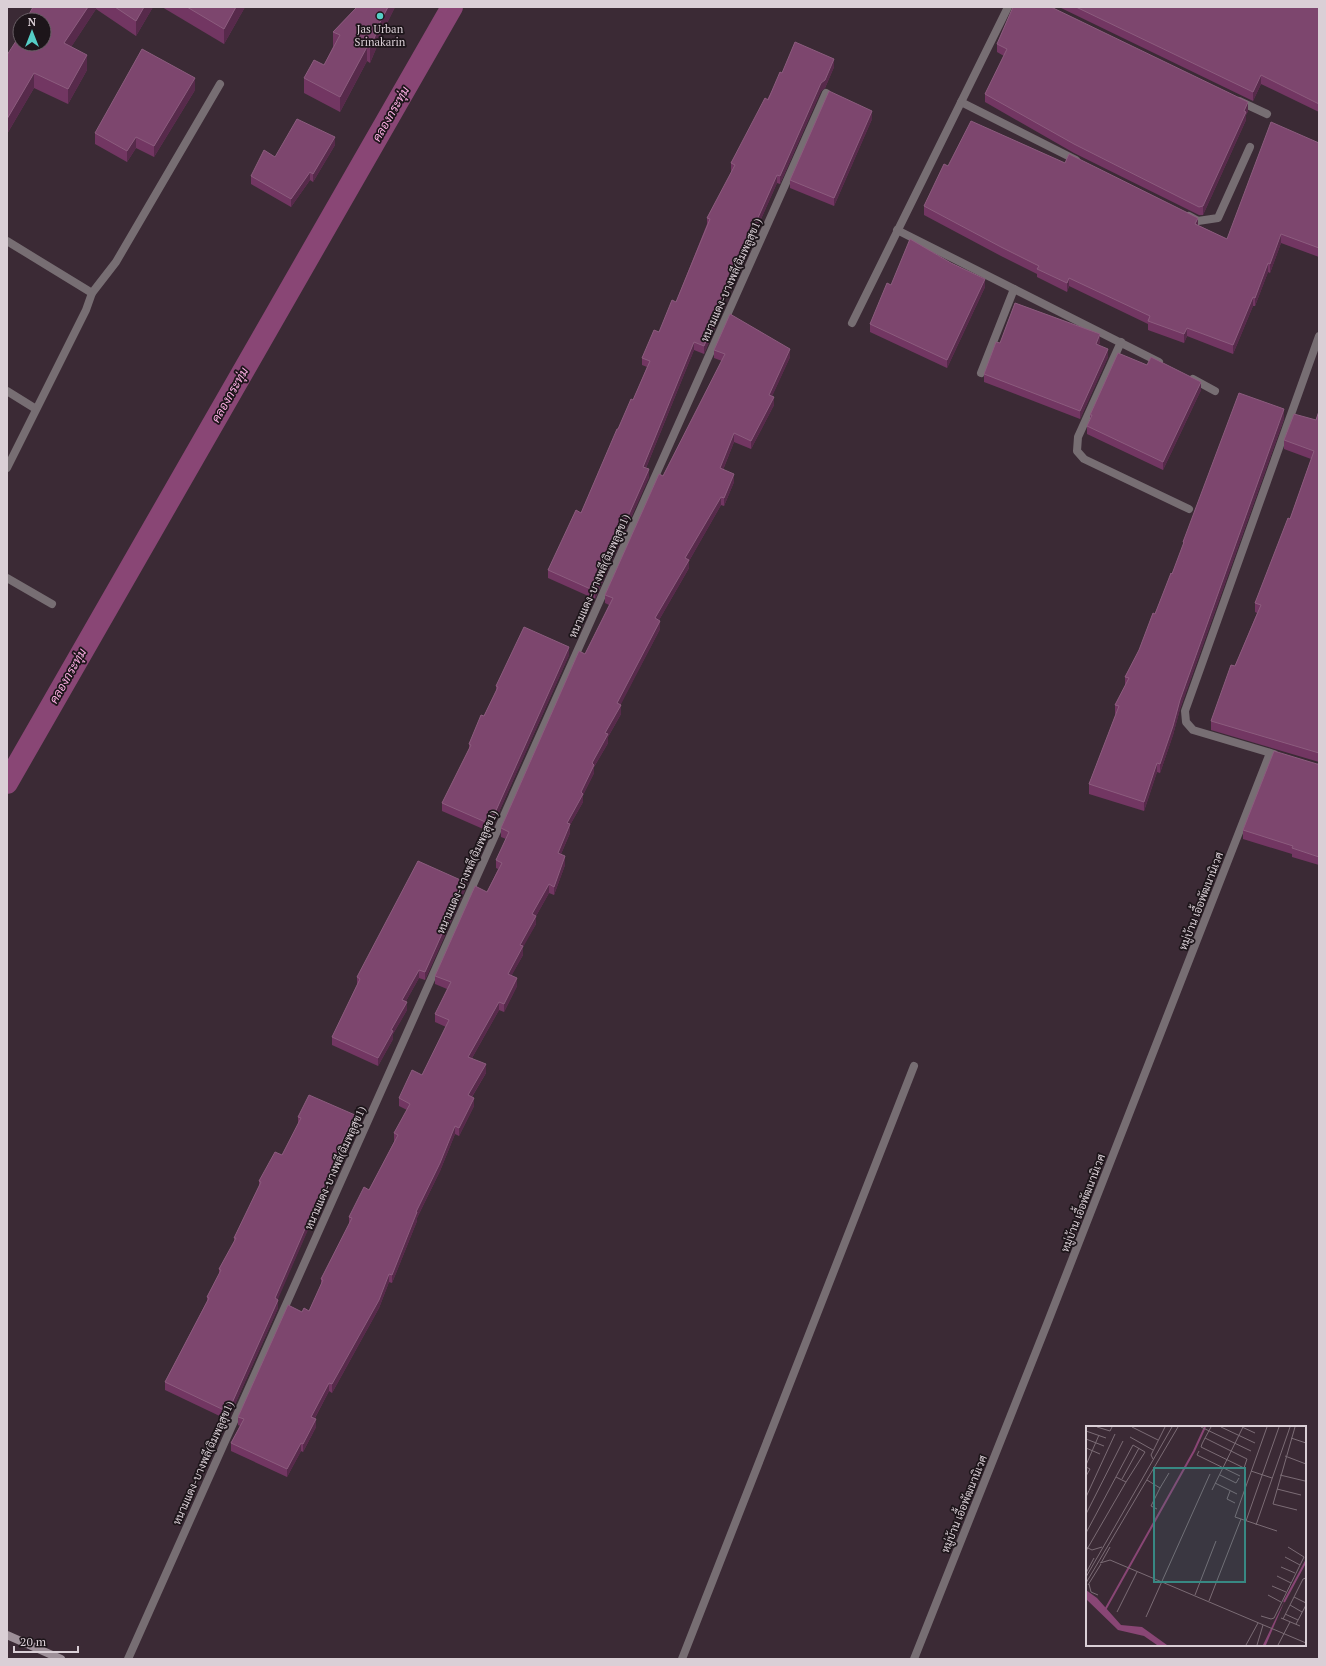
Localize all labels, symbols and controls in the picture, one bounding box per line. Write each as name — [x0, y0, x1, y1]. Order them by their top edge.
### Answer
marker: Jas Urban Srinakarin — [375, 11, 385, 21]
north arrow — [12, 12, 52, 52]
text: N — [28, 15, 37, 29]
place label: Jas Urban Srinakarin — [355, 22, 406, 49]
water label: คลองกระทุ่ม — [369, 83, 414, 145]
street label: หนามแดง-บางพลี(ฉิมพลูสุข1) — [696, 215, 767, 345]
water label: คลองกระทุ่ม — [208, 364, 253, 426]
street label: หนามแดง-บางพลี(ฉิมพลูสุข1) — [564, 511, 635, 641]
water label: คลองกระทุ่ม — [46, 645, 91, 707]
street label: หนามแดง-บางพลี(ฉิมพลูสุข1) — [432, 807, 503, 937]
street label: หมู่บ้าน เอื้อพัฒนานิเวศ — [1172, 848, 1227, 953]
street label: หนามแดง-บางพลี(ฉิมพลูสุข1) — [300, 1103, 371, 1233]
street label: หมู่บ้าน เอื้อพัฒนานิเวศ — [1054, 1150, 1109, 1255]
street label: หนามแดง-บางพลี(ฉิมพลูสุข1) — [168, 1398, 239, 1528]
inset map — [1086, 1426, 1306, 1646]
street label: หมู่บ้าน เอื้อพัฒนานิเวศ — [934, 1452, 991, 1555]
scale bar — [14, 1628, 78, 1654]
text: 20 m — [20, 1634, 47, 1649]

